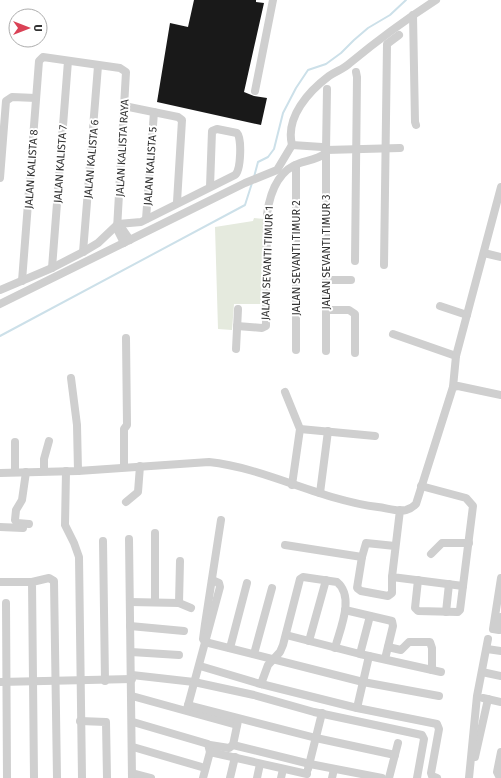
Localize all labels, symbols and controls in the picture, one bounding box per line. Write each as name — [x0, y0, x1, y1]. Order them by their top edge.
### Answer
north arrow — [8, 8, 48, 48]
text: U — [31, 24, 44, 32]
street label: JALAN KALISTA RAYA — [113, 98, 132, 197]
street label: JALAN KALISTA 6 — [82, 119, 101, 199]
street label: JALAN KALISTA 7 — [51, 124, 70, 204]
street label: JALAN KALISTA 5 — [141, 126, 160, 206]
street label: JALAN KALISTA 8 — [22, 129, 41, 209]
street label: JALAN SEVANTI TIMUR 3 — [320, 194, 333, 310]
street label: JALAN SEVANTI TIMUR 2 — [290, 200, 303, 316]
street label: JALAN SEVANTI TIMUR 1 — [259, 206, 276, 320]

